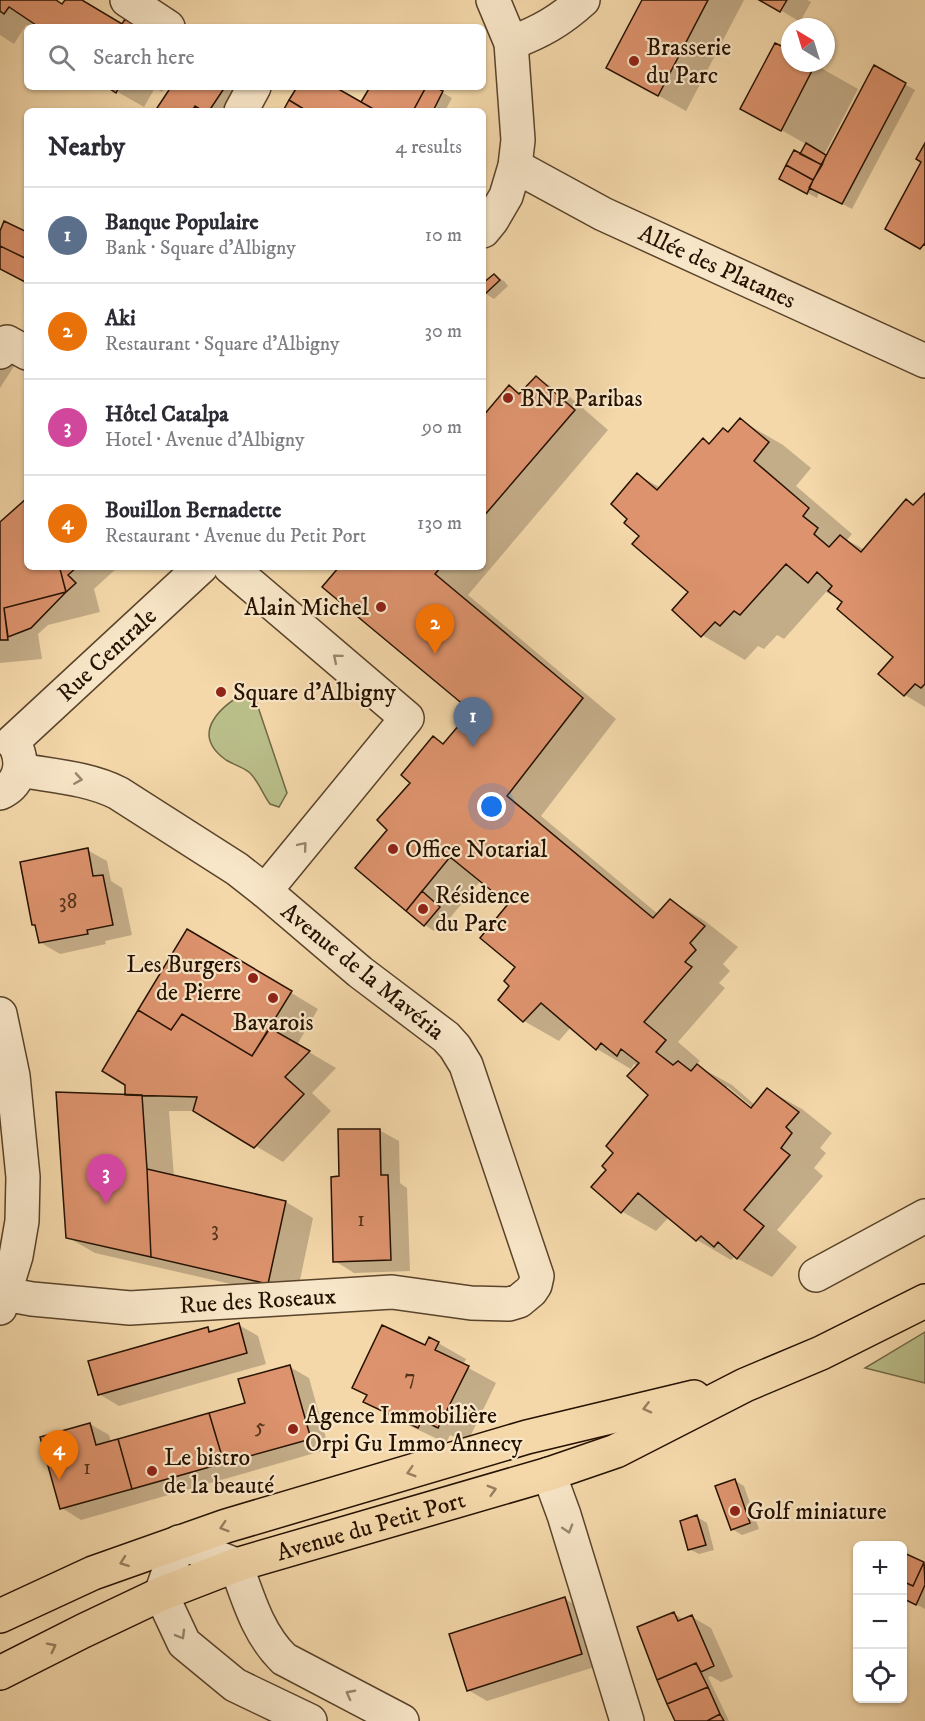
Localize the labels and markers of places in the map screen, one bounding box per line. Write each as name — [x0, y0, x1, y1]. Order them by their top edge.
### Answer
place label: Brasserie du Parc — [646, 33, 731, 91]
marker: Brasserie du Parc — [627, 54, 641, 68]
place label: BNP Paribas — [520, 384, 643, 414]
marker: BNP Paribas — [501, 391, 515, 405]
place label: Alain Michel — [244, 593, 370, 623]
marker: Alain Michel — [374, 600, 388, 614]
pin: 2 — [416, 604, 454, 654]
place label: Square d'Albigny — [233, 678, 397, 708]
marker: Square d'Albigny — [214, 685, 228, 699]
pin: 1 — [454, 698, 492, 747]
place label: Office Notarial — [405, 835, 548, 865]
marker: Office Notarial — [386, 842, 400, 856]
place label: Résidence du Parc — [435, 881, 530, 939]
marker: Résidence du Parc — [416, 902, 430, 916]
place label: Les Burgers de Pierre — [126, 950, 241, 1008]
marker: Les Burgers de Pierre — [246, 971, 260, 985]
marker: Bavarois — [266, 991, 280, 1005]
place label: Bavarois — [233, 1008, 313, 1038]
pin: 3 — [86, 1154, 126, 1204]
place label: Agence Immobilière Orpi Gu Immo Annecy — [305, 1401, 523, 1459]
marker: Agence Immobilière Orpi Gu Immo Annecy — [286, 1422, 300, 1436]
pin: 4 — [40, 1430, 78, 1480]
place label: Le bistro de la beauté — [164, 1443, 274, 1501]
marker: Le bistro de la beauté — [145, 1464, 159, 1478]
place label: Golf miniature — [747, 1497, 887, 1527]
marker: Golf miniature — [728, 1504, 742, 1518]

